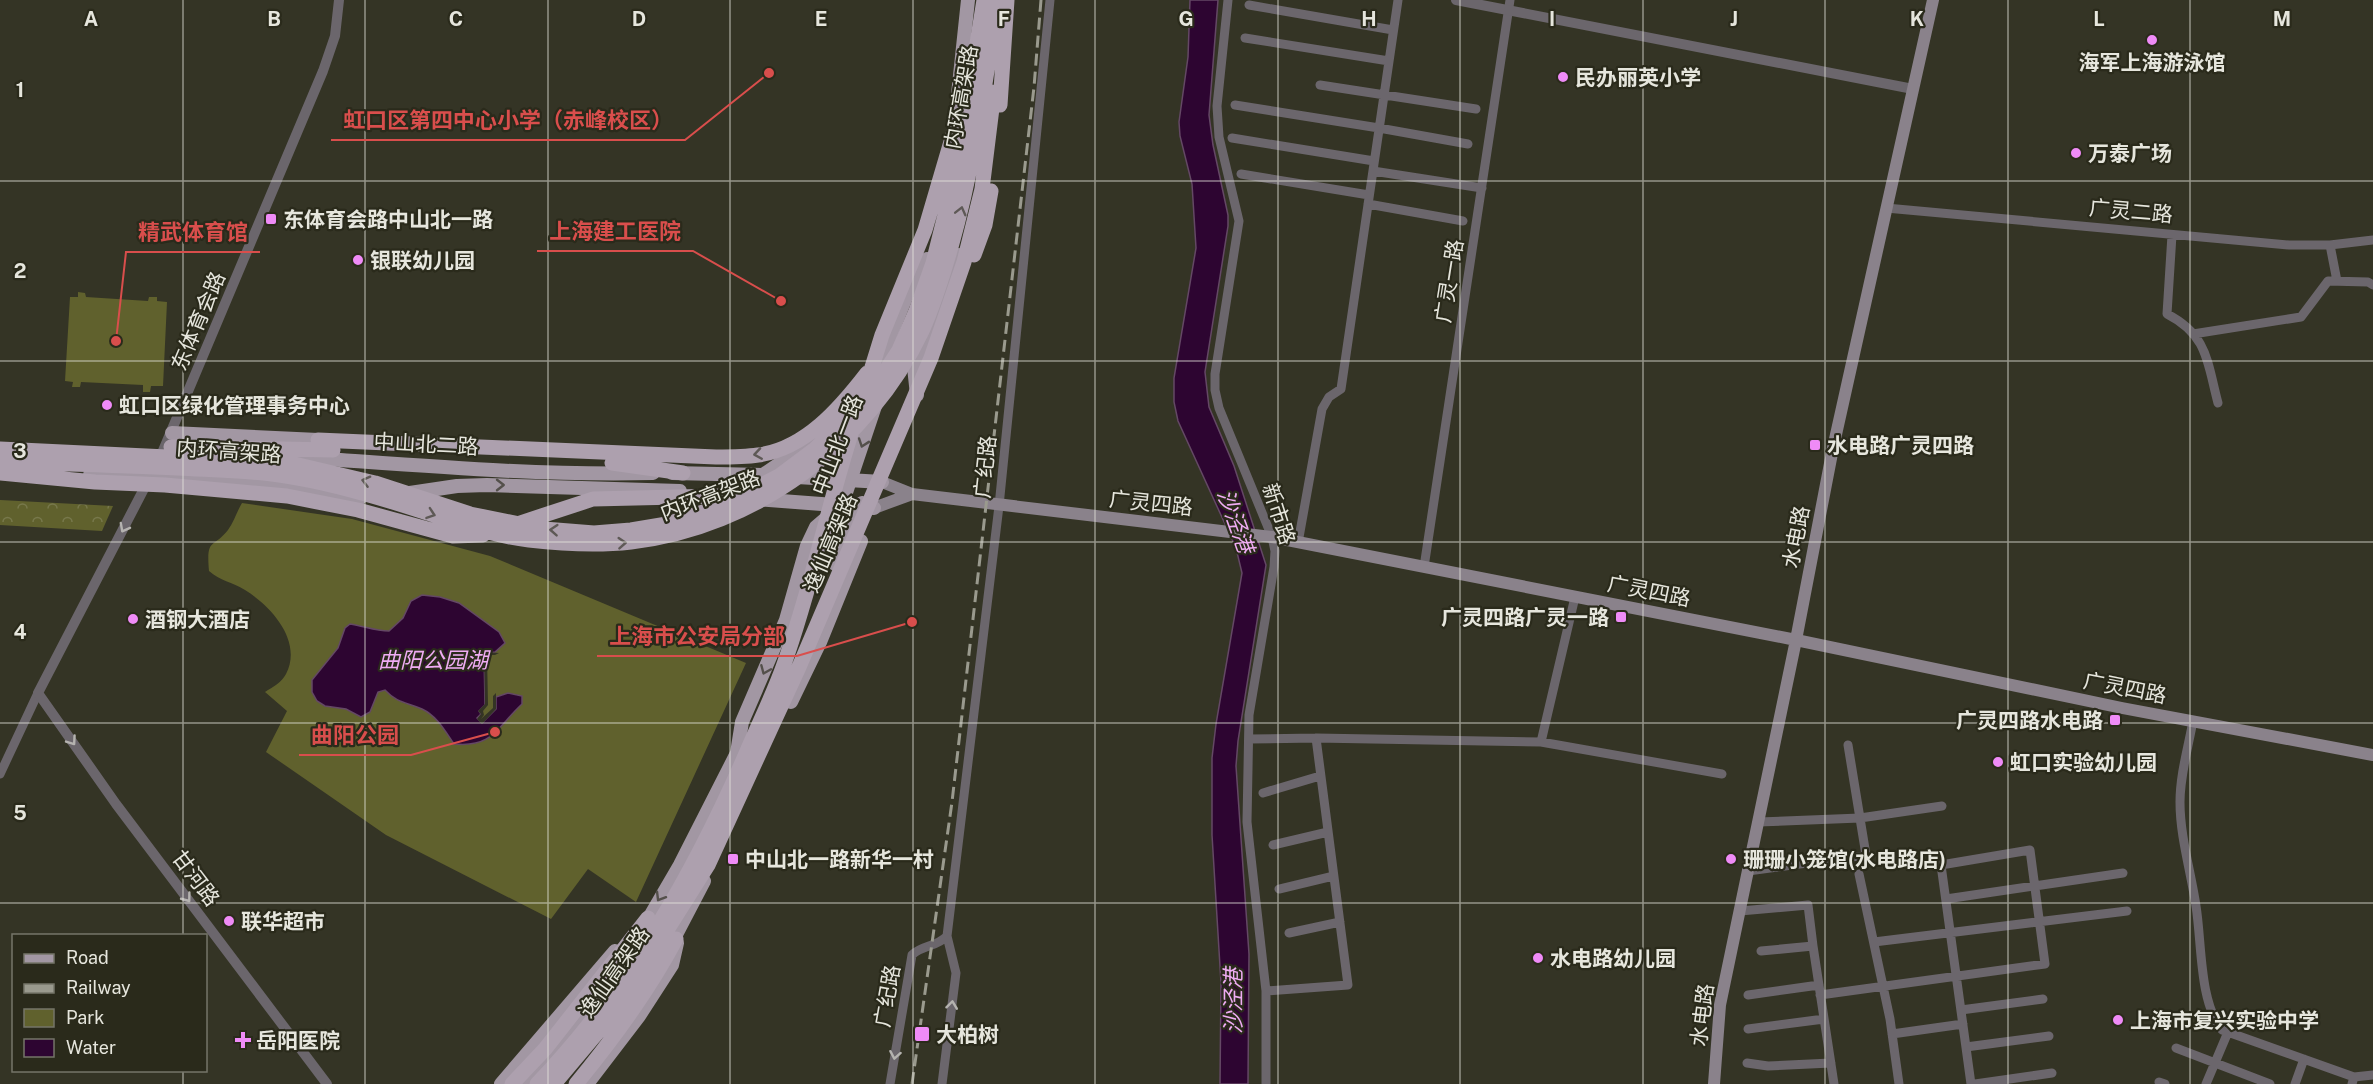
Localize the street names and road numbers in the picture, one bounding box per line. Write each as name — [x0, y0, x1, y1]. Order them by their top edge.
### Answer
street label: 内环高架路 — [940, 43, 982, 151]
street label: 广灵二路 — [2088, 195, 2174, 227]
street label: 广灵一路 — [1430, 238, 1468, 324]
street label: 东体育会路 — [166, 268, 230, 374]
street label: 中山北一路 — [807, 392, 867, 498]
street label: 中山北二路 — [373, 429, 479, 459]
street label: 广纪路 — [969, 434, 1001, 500]
street label: 内环高架路 — [176, 435, 282, 467]
street label: 内环高架路 — [657, 465, 763, 525]
street label: 新市路 — [1257, 480, 1301, 548]
street label: 广灵四路 — [1108, 486, 1194, 520]
street label: 逸仙高架路 — [798, 490, 862, 596]
street label: 水电路 — [1778, 504, 1814, 570]
street label: 广灵四路 — [1605, 571, 1693, 611]
street label: 广灵四路 — [2081, 668, 2169, 708]
street label: 甘河路 — [167, 845, 225, 911]
street label: 逸仙高架路 — [574, 922, 654, 1022]
street label: 广纪路 — [869, 963, 905, 1029]
street label: 水电路 — [1686, 982, 1718, 1048]

